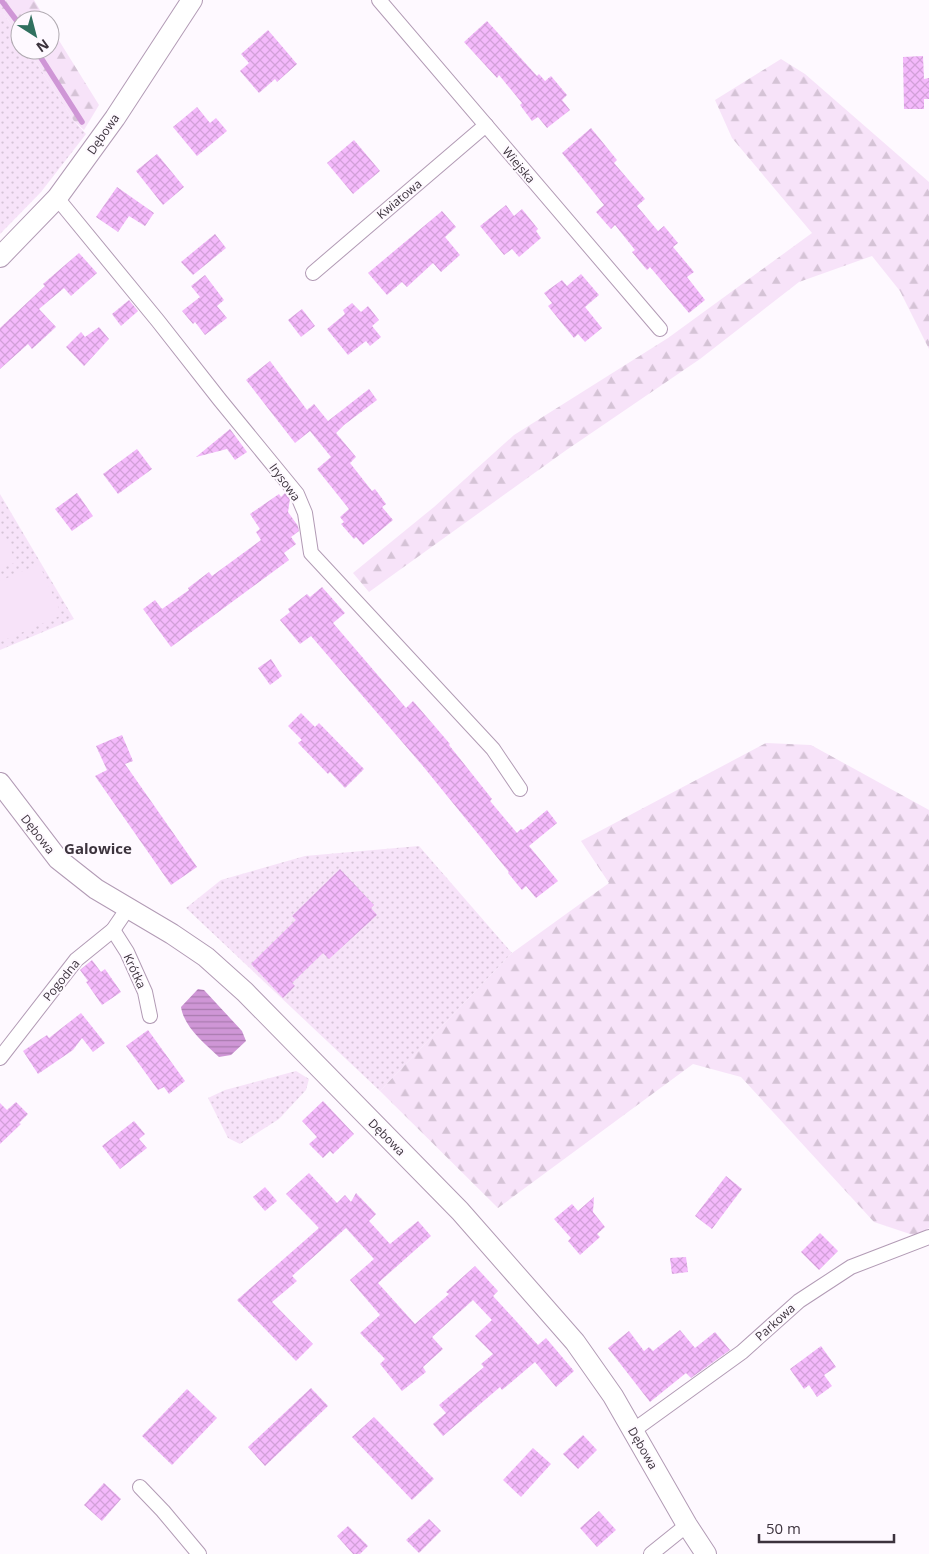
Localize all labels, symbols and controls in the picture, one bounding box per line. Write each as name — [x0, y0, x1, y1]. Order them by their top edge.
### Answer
north arrow — [10, 10, 60, 60]
text: N — [33, 35, 53, 57]
street label: Dębowa — [83, 110, 123, 158]
street label: Wiejska — [499, 143, 539, 187]
street label: Kwiatowa — [373, 175, 425, 223]
street label: Irysowa — [265, 460, 305, 504]
street label: Dębowa — [17, 811, 59, 857]
district label: Galowice — [64, 838, 132, 858]
street label: Krótka — [120, 951, 150, 991]
street label: Pogodna — [39, 955, 83, 1005]
street label: Dębowa — [365, 1115, 409, 1159]
street label: Parkowa — [751, 1300, 799, 1344]
street label: Dębowa — [624, 1424, 662, 1472]
scale bar — [759, 1512, 894, 1544]
text: 50 m — [766, 1518, 801, 1538]

